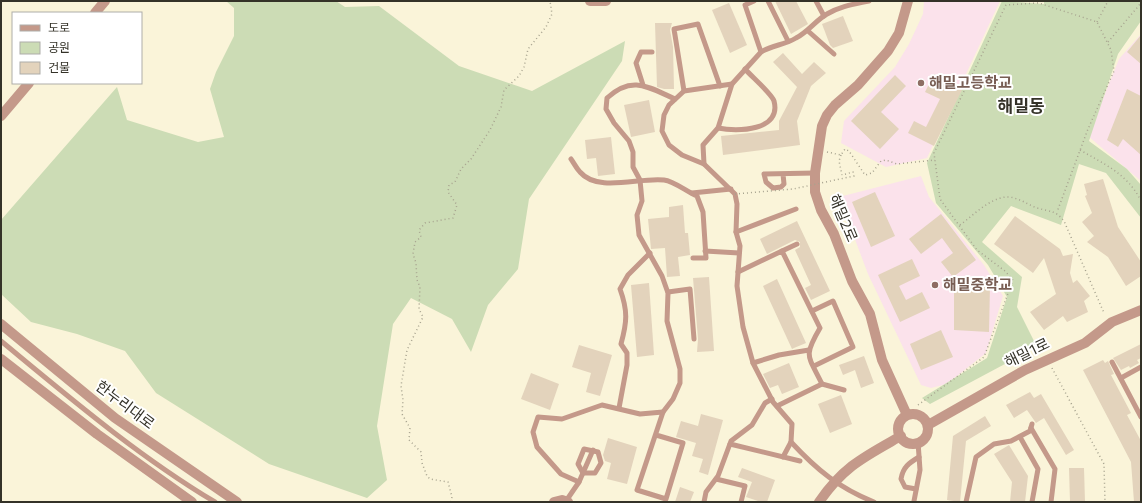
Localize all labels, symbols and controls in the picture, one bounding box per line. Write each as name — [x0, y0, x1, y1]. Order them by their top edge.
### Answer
legend — [12, 12, 142, 84]
text: 도로 — [48, 20, 70, 34]
text: 공원 — [48, 40, 70, 54]
text: 건물 — [48, 60, 70, 74]
place label: 해밀고등학교 — [929, 73, 1012, 91]
marker: 해밀고등학교 — [916, 78, 926, 88]
district label: 해밀동 — [998, 95, 1045, 116]
street label: 해밀2로 — [826, 191, 862, 244]
place label: 해밀중학교 — [943, 275, 1012, 293]
marker: 해밀중학교 — [930, 280, 940, 290]
street label: 해밀1로 — [1001, 334, 1052, 371]
street label: 한누리대로 — [93, 376, 159, 432]

